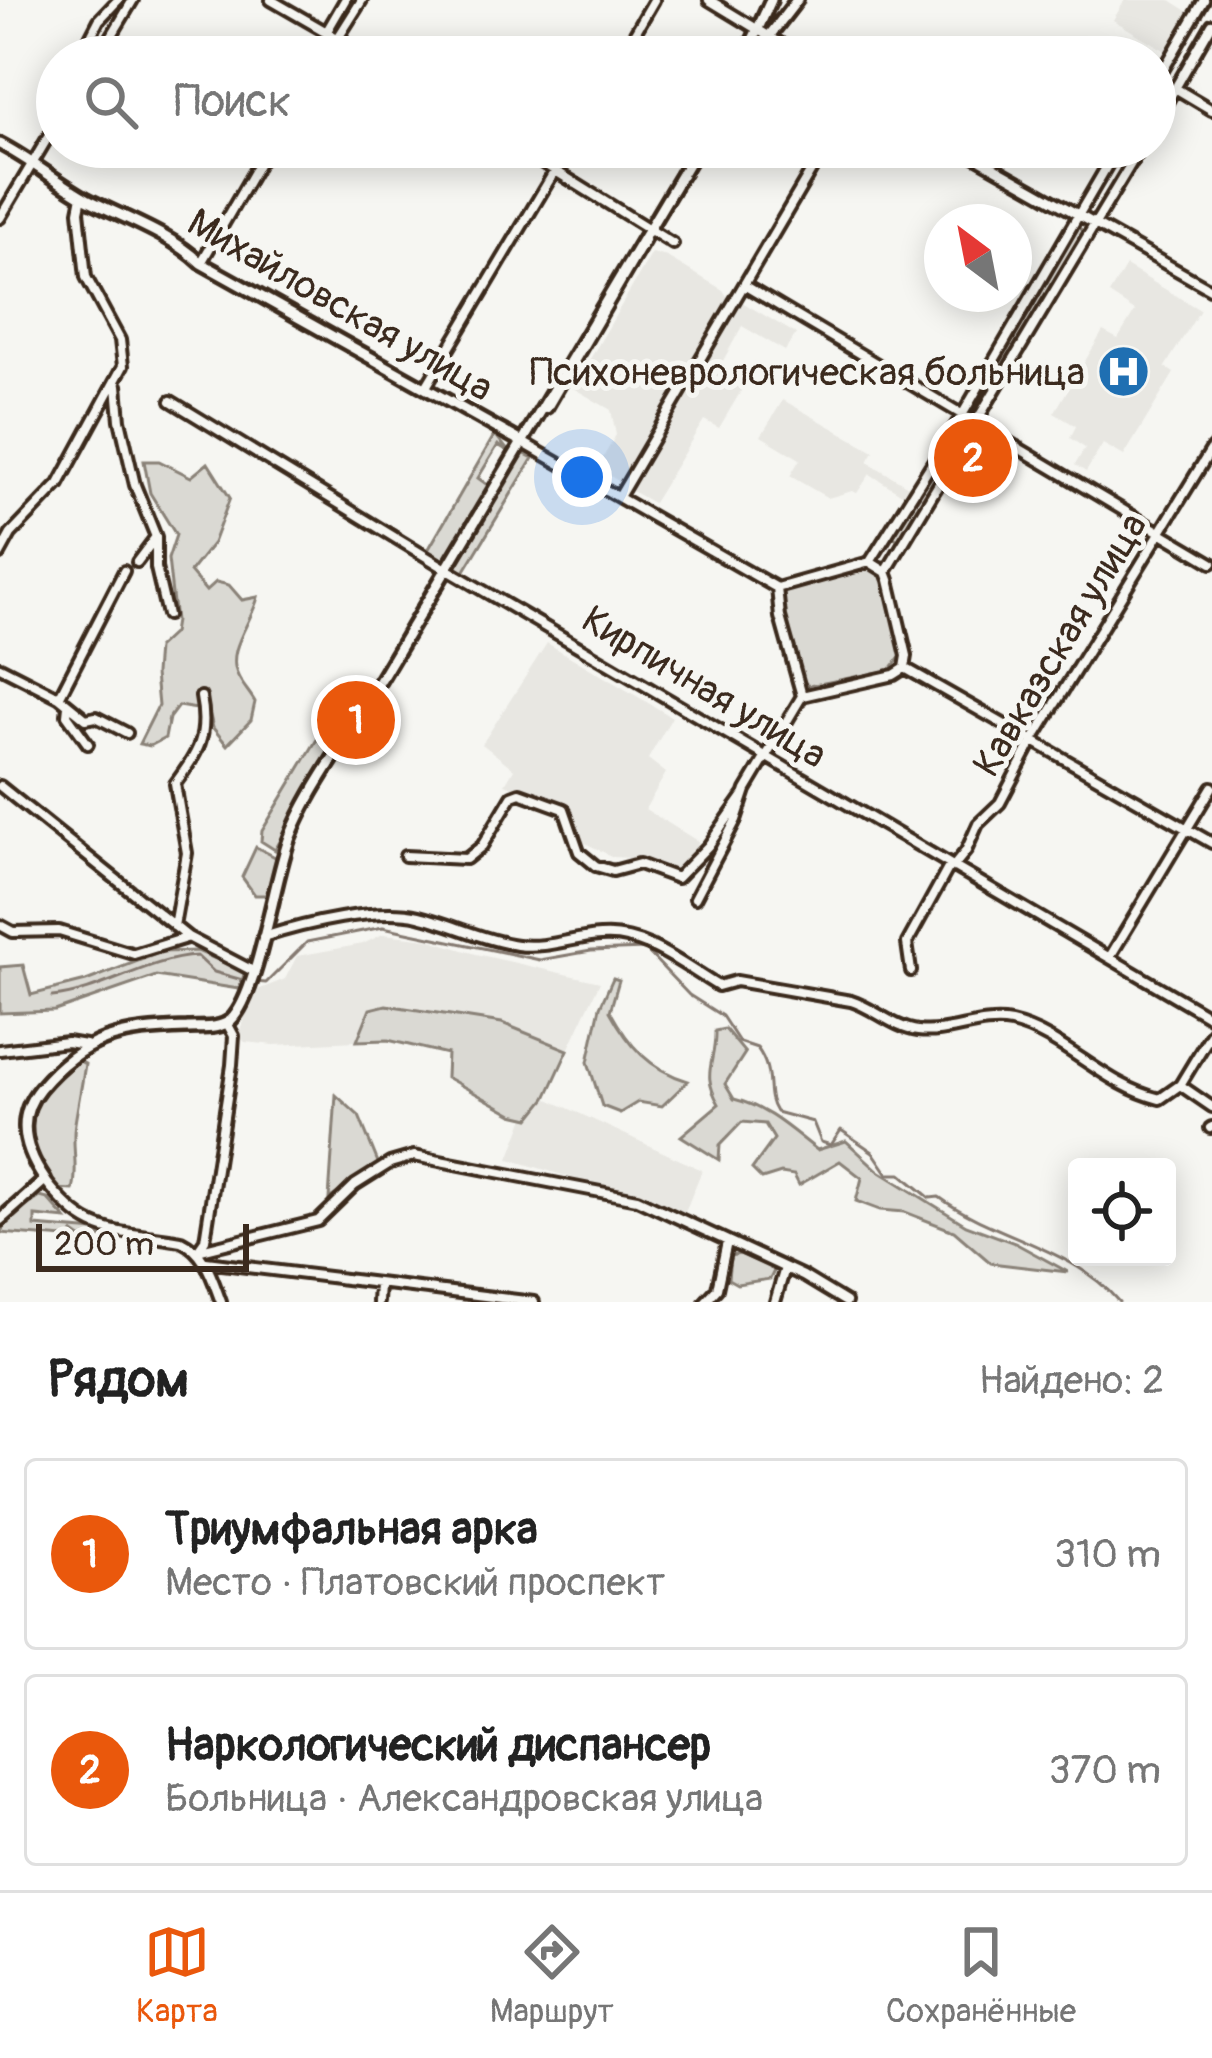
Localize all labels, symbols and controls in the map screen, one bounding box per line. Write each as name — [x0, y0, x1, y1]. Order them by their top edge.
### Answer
search box — [36, 36, 1176, 168]
icon: search — [78, 69, 144, 135]
text: Поиск — [174, 74, 291, 130]
street label: Михайловская улица — [179, 198, 502, 413]
north arrow — [924, 204, 1032, 312]
hospital icon: Психоневрологическая больница — [1096, 343, 1152, 399]
place label: Психоневрологическая больница — [530, 348, 1085, 397]
pin: 2 — [934, 413, 1012, 503]
your location — [552, 447, 612, 507]
street label: Кавказская улица — [962, 504, 1158, 785]
street label: Кирпичная улица — [573, 595, 835, 780]
pin: 1 — [317, 675, 395, 765]
map controls — [1068, 1158, 1176, 1266]
button: locate — [1068, 1158, 1176, 1266]
scale bar — [36, 1218, 249, 1271]
text: 200 m — [54, 1224, 154, 1265]
text: Рядом — [48, 1348, 189, 1412]
text: Найдено: 2 — [979, 1356, 1164, 1405]
text: Триумфальная арка — [165, 1502, 538, 1558]
text: 1 — [82, 1530, 98, 1579]
text: 310 m — [1054, 1530, 1161, 1579]
text: Место · Платовский проспект — [165, 1558, 665, 1607]
text: Наркологический диспансер — [165, 1718, 711, 1774]
text: 2 — [79, 1746, 101, 1795]
text: 370 m — [1049, 1746, 1161, 1795]
text: Больница · Александровская улица — [165, 1774, 763, 1823]
tab: Карта — [136, 1919, 218, 2032]
tab: Маршрут — [490, 1919, 614, 2032]
tab: Сохранённые — [886, 1919, 1076, 2032]

